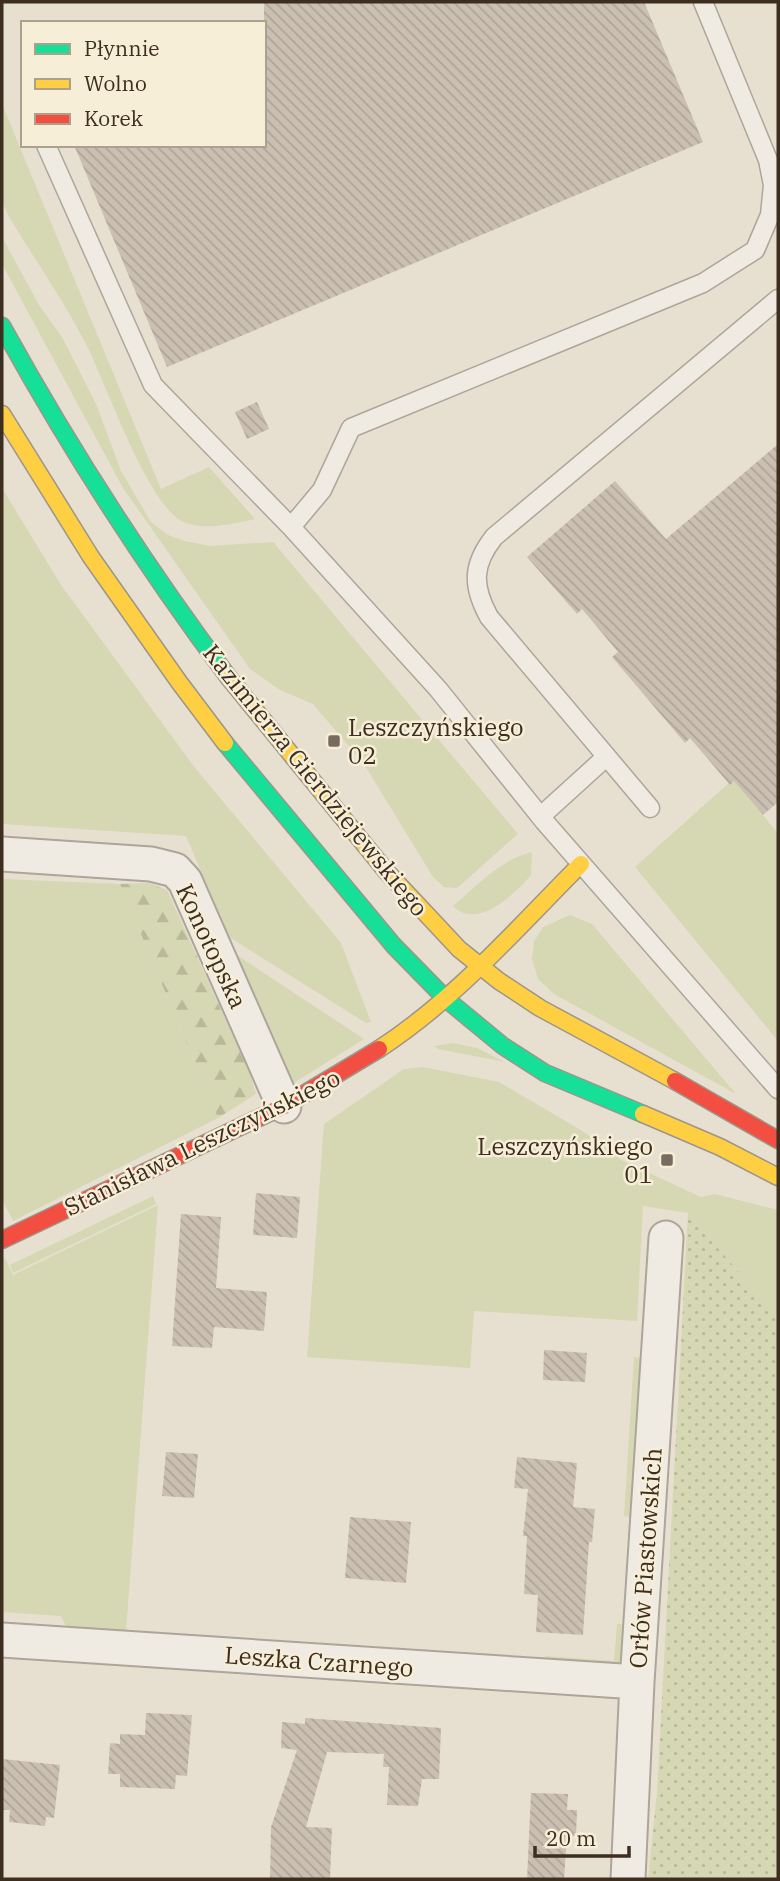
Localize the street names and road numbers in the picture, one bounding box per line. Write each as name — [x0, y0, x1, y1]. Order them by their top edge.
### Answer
street label: Kazimierza Gierdziejewskiego — [196, 637, 436, 923]
street label: Konotopska — [169, 878, 255, 1014]
street label: Stanisława Leszczyńskiego — [59, 1061, 345, 1223]
street label: Orłów Piastowskich — [621, 1447, 669, 1669]
street label: Leszka Czarnego — [223, 1638, 415, 1684]

